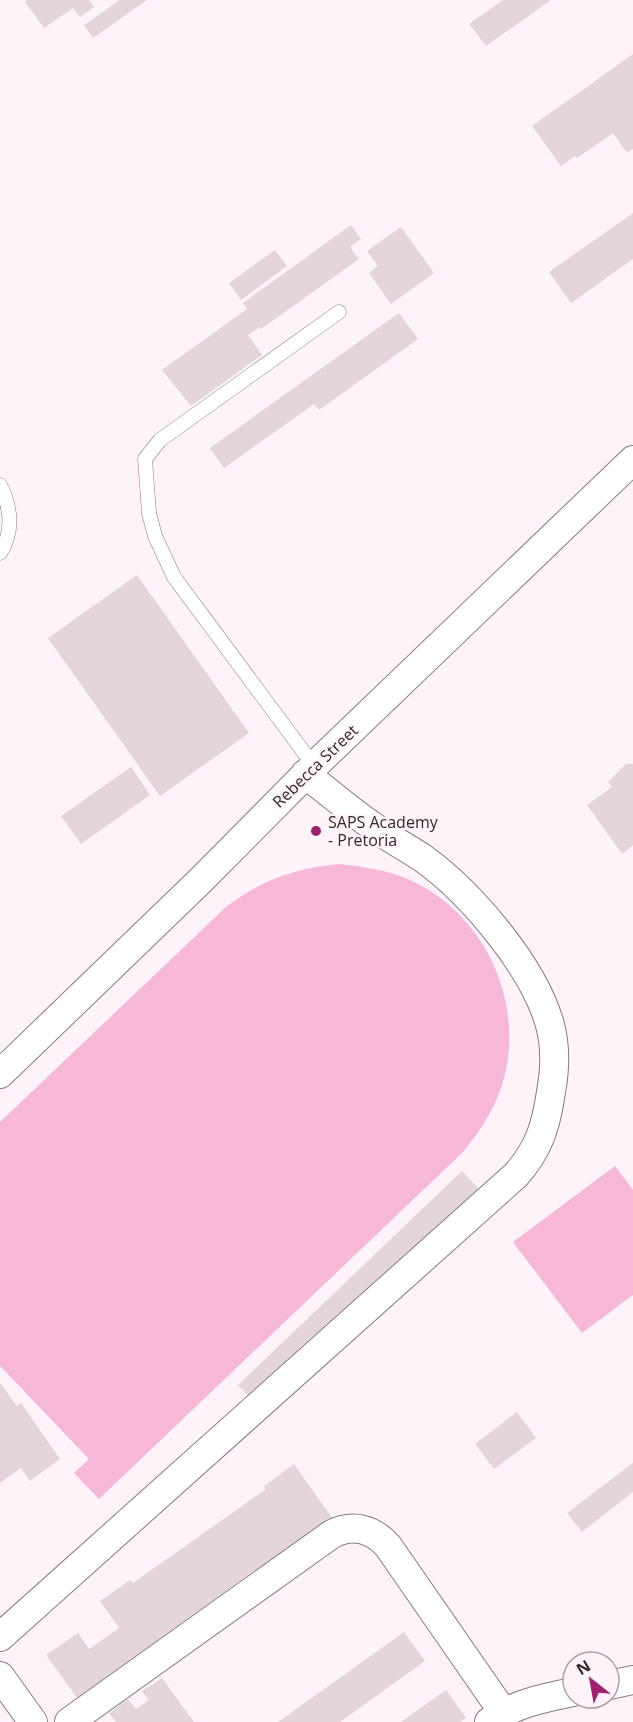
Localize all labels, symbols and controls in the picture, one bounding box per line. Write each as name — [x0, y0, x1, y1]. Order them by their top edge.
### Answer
street label: Rebecca Street — [268, 719, 363, 812]
place label: SAPS Academy - Pretoria — [328, 811, 439, 851]
marker: SAPS Academy - Pretoria — [309, 824, 323, 838]
north arrow — [561, 1650, 621, 1710]
text: N — [572, 1654, 595, 1680]

